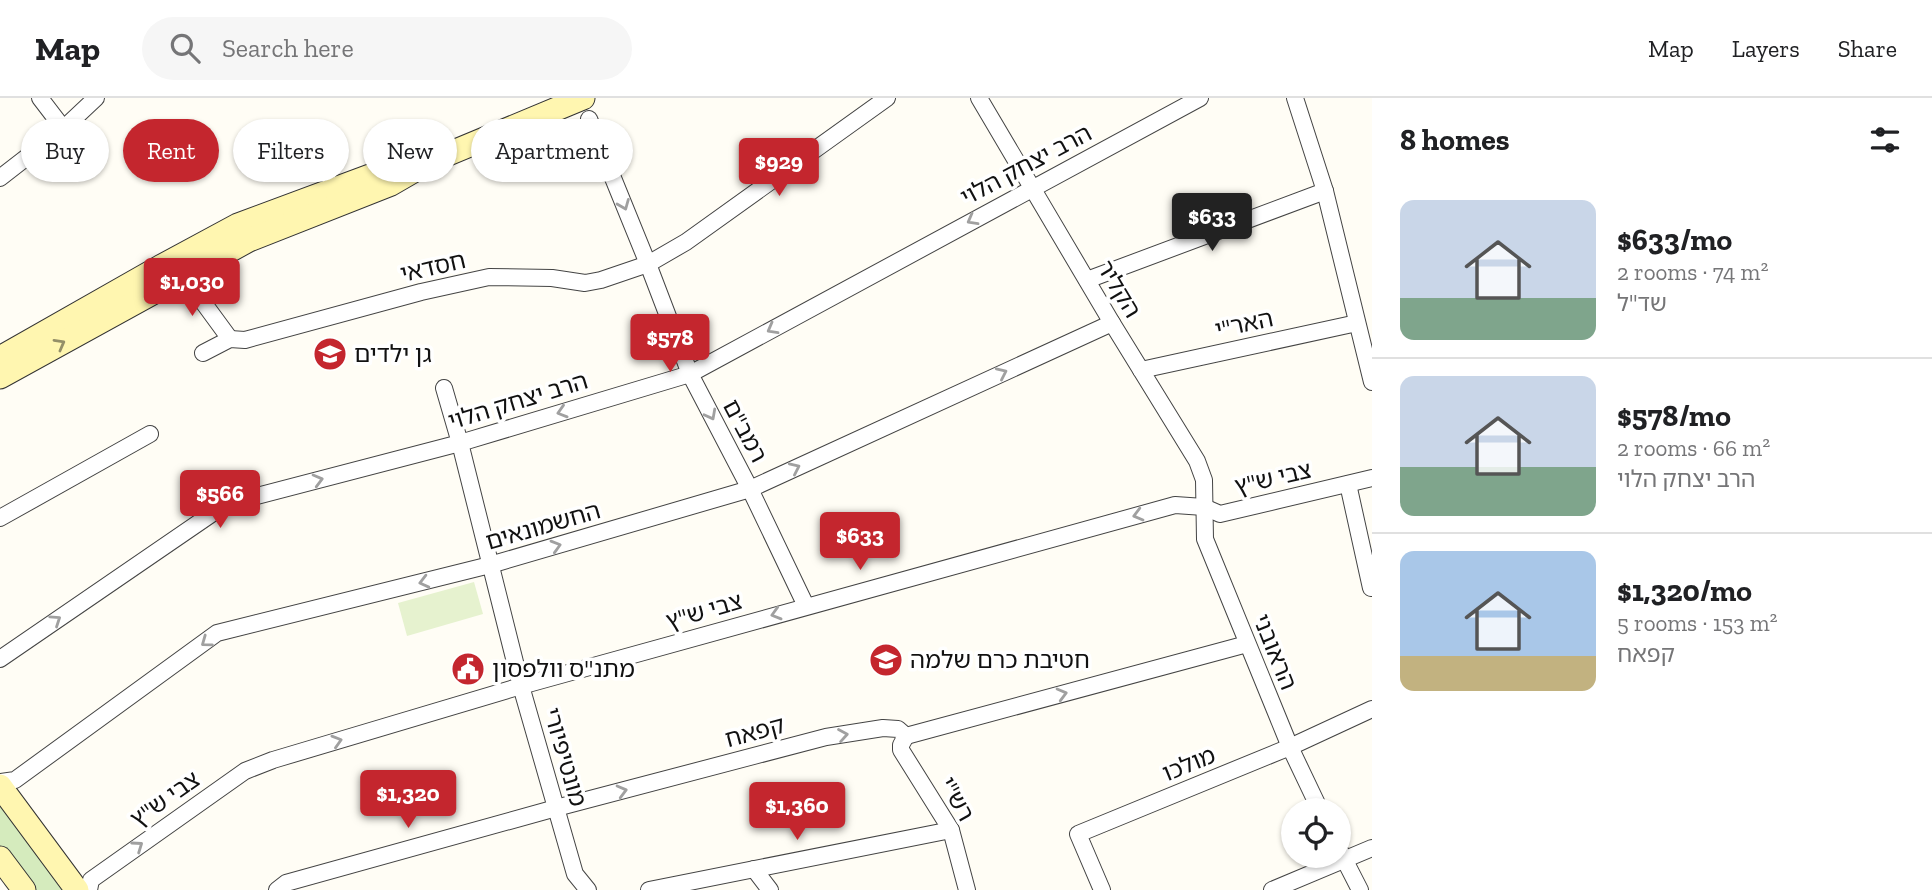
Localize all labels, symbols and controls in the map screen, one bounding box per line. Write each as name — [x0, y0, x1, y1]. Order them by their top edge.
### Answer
search box — [142, 17, 632, 80]
text: Map — [35, 29, 100, 68]
icon: search — [166, 29, 204, 67]
text: Search here — [222, 32, 354, 64]
text: Map — [1648, 34, 1694, 63]
text: Layers — [1732, 34, 1800, 63]
text: Share — [1838, 34, 1897, 63]
street label: הרב יצחק הלוי — [955, 118, 1096, 211]
chip: Buy — [21, 119, 109, 182]
chip: Rent — [123, 119, 219, 182]
chip: Filters — [233, 119, 349, 182]
chip: New — [363, 119, 457, 182]
chip: Apartment — [471, 119, 633, 182]
icon: filters — [1866, 121, 1904, 159]
text: 8 homes — [1400, 122, 1509, 158]
pin: $929 — [738, 139, 820, 198]
text: $929 — [755, 147, 803, 175]
pin: $633 — [1171, 194, 1253, 253]
one-way arrow — [616, 198, 630, 210]
text: $633 — [1188, 202, 1236, 230]
one-way arrow — [967, 212, 979, 225]
text: $633/mo — [1617, 222, 1732, 258]
icon: home — [1456, 228, 1540, 312]
street label: חסדאי — [397, 245, 468, 288]
street label: הקליר — [1091, 255, 1148, 323]
pin: $1,030 — [135, 258, 249, 318]
text: 2 rooms · 74 m² — [1617, 258, 1768, 286]
text: $1,030 — [160, 267, 224, 295]
text: שד"ל — [1617, 289, 1667, 317]
street label: האר"י — [1212, 303, 1276, 344]
pin: $578 — [629, 314, 711, 374]
one-way arrow — [767, 321, 779, 334]
text: $578 — [646, 323, 694, 351]
school or university icon: גן ילדים — [311, 335, 349, 373]
one-way arrow — [52, 339, 65, 352]
place label: גן ילדים — [354, 339, 432, 368]
street label: הרב יצחק הלוי — [445, 366, 591, 436]
one-way arrow — [995, 367, 1007, 381]
street label: רמב"ם — [717, 394, 774, 467]
text: $578/mo — [1617, 398, 1731, 434]
one-way arrow — [556, 404, 568, 419]
icon: home — [1456, 404, 1540, 488]
one-way arrow — [703, 407, 716, 420]
text: 2 rooms · 66 m² — [1617, 434, 1770, 462]
street label: צבי ש"ץ — [1232, 455, 1314, 500]
one-way arrow — [788, 462, 800, 476]
text: הרב יצחק הלוי — [1617, 465, 1755, 493]
pin: $566 — [179, 470, 261, 530]
one-way arrow — [312, 474, 324, 488]
text: $566 — [196, 479, 244, 507]
street label: החשמונאים — [482, 495, 604, 556]
one-way arrow — [1132, 507, 1144, 521]
pin: $633 — [819, 512, 901, 572]
text: $633 — [836, 521, 884, 549]
one-way arrow — [549, 539, 561, 554]
text: $1,320/mo — [1617, 573, 1752, 609]
one-way arrow — [418, 574, 430, 588]
icon: home — [1456, 579, 1540, 663]
street label: צבי ש"ץ — [662, 586, 745, 635]
one-way arrow — [771, 606, 783, 621]
text: 5 rooms · 153 m² — [1617, 609, 1778, 637]
street label: הראובני — [1247, 610, 1304, 694]
one-way arrow — [48, 616, 61, 628]
one-way arrow — [201, 634, 214, 646]
text: קפאח — [1617, 640, 1675, 668]
school or university icon: חטיבת כרם שלמה — [867, 641, 905, 679]
place label: חטיבת כרם שלמה — [910, 645, 1090, 674]
public building icon: מתנ''ס וולפסון — [449, 650, 487, 688]
place label: מתנ''ס וולפסון — [492, 654, 635, 683]
one-way arrow — [1056, 688, 1068, 702]
street label: מונטיפיורי — [538, 704, 593, 810]
street label: קפאח — [722, 710, 788, 753]
one-way arrow — [837, 728, 849, 743]
one-way arrow — [330, 734, 342, 749]
street label: מולכו — [1158, 740, 1220, 787]
street label: צבי ש"ץ — [124, 764, 205, 833]
pin: $1,320 — [351, 770, 465, 830]
street label: רש"י — [934, 772, 981, 826]
text: $1,320 — [376, 779, 440, 807]
pin: $1,360 — [740, 782, 854, 842]
one-way arrow — [616, 785, 628, 799]
text: $1,360 — [765, 791, 829, 819]
map controls — [1281, 798, 1351, 868]
button: locate — [1281, 798, 1351, 868]
one-way arrow — [130, 842, 143, 854]

